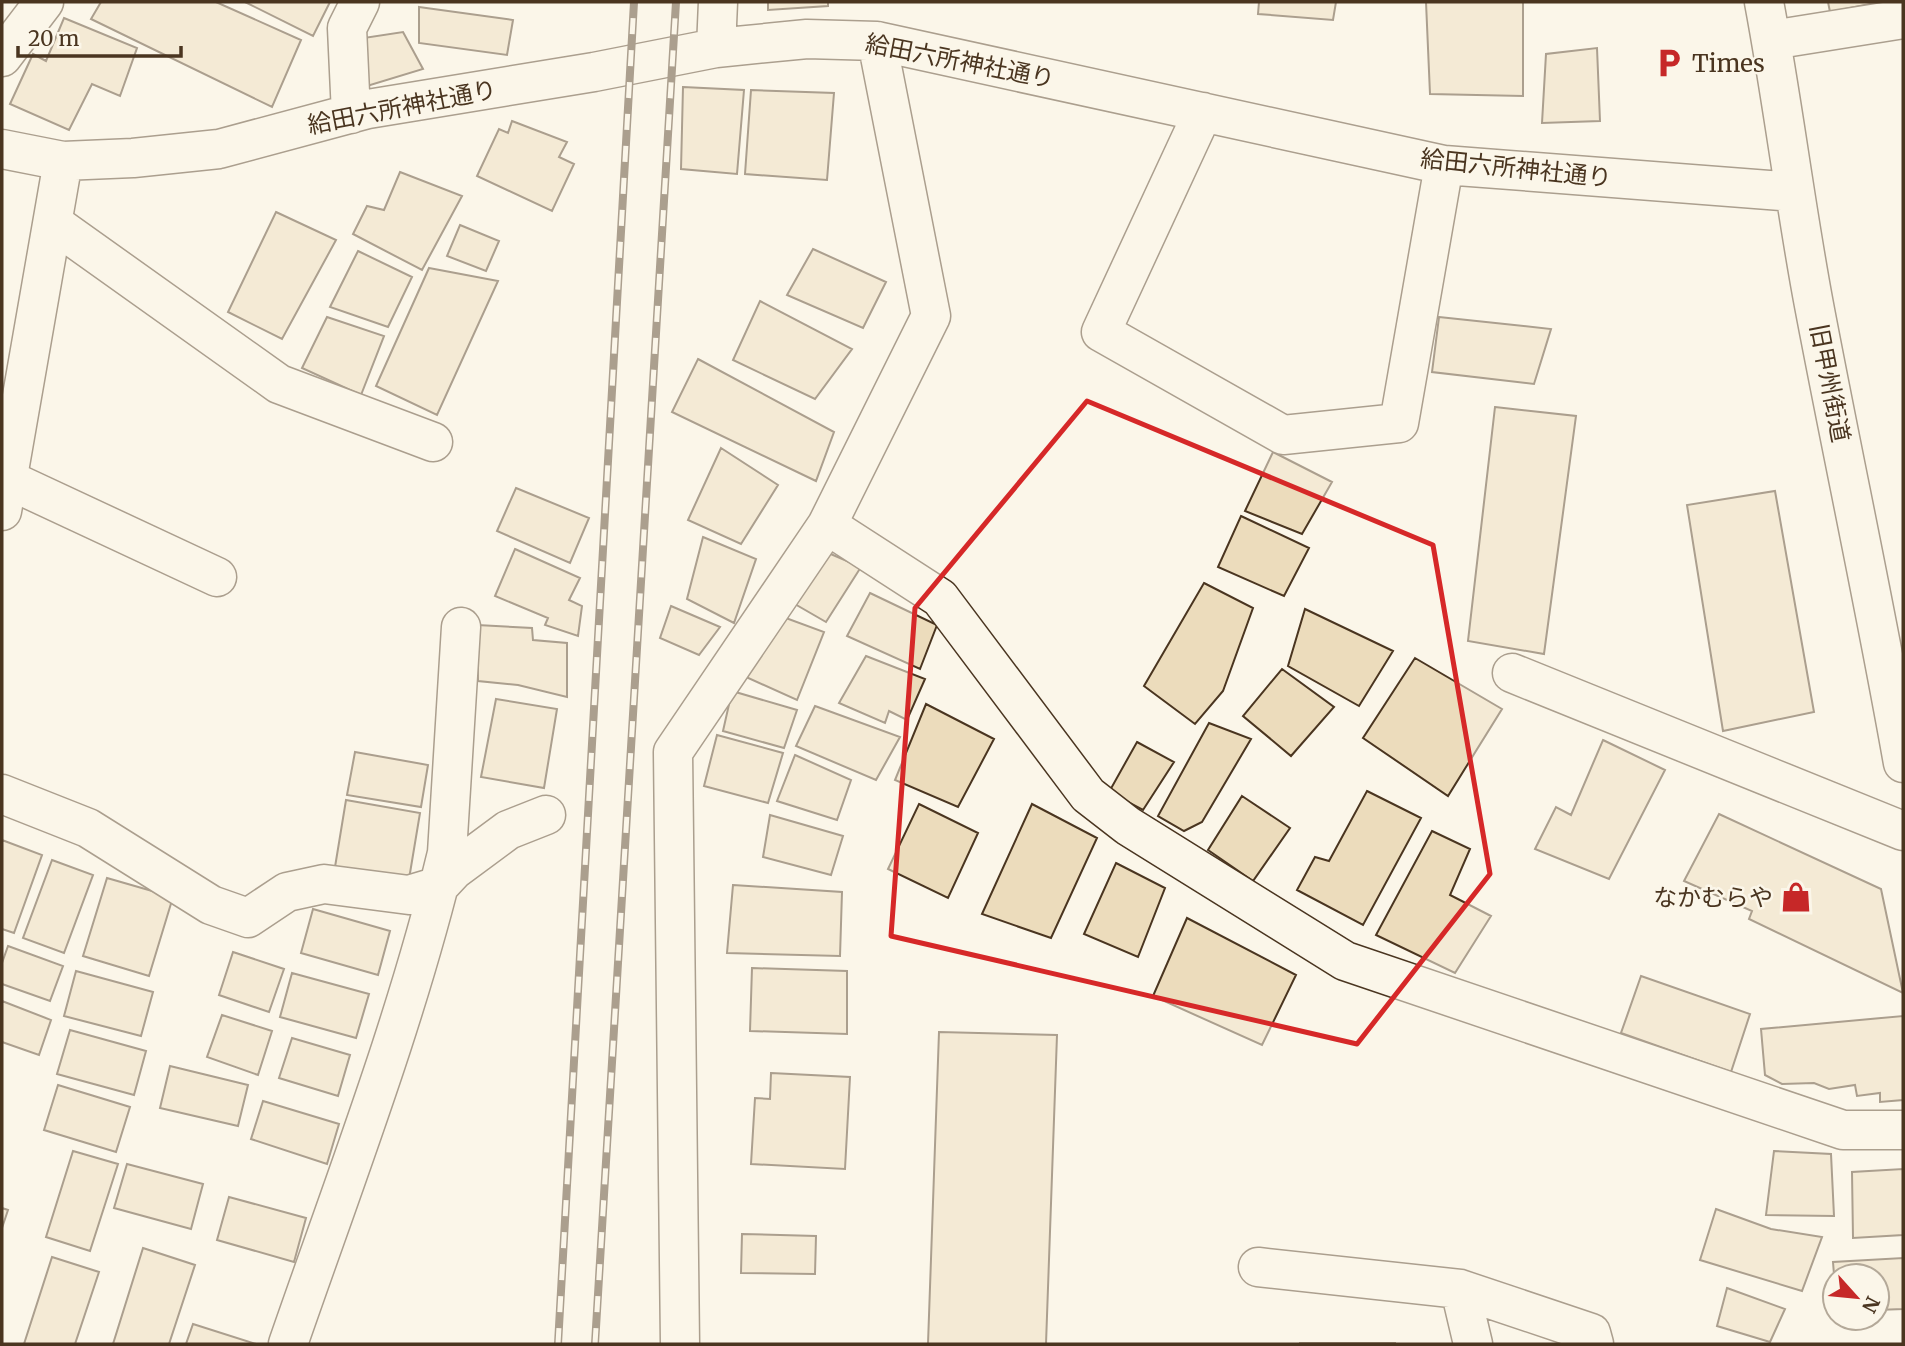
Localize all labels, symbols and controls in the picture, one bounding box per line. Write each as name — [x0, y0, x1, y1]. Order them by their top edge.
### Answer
scale bar — [18, 14, 180, 58]
text: 20 m — [28, 25, 80, 52]
street label: 給田六所神社通り — [863, 27, 1057, 95]
parking icon: Times — [1652, 46, 1686, 80]
place label: Times — [1692, 48, 1765, 79]
street label: 給田六所神社通り — [305, 73, 499, 141]
street label: 給田六所神社通り — [1419, 143, 1613, 193]
street label: 旧甲州街道 — [1803, 321, 1857, 445]
shop icon: なかむらや — [1779, 880, 1813, 914]
place label: なかむらや — [1653, 882, 1773, 913]
north arrow — [1821, 1262, 1891, 1332]
text: N — [1857, 1293, 1885, 1317]

